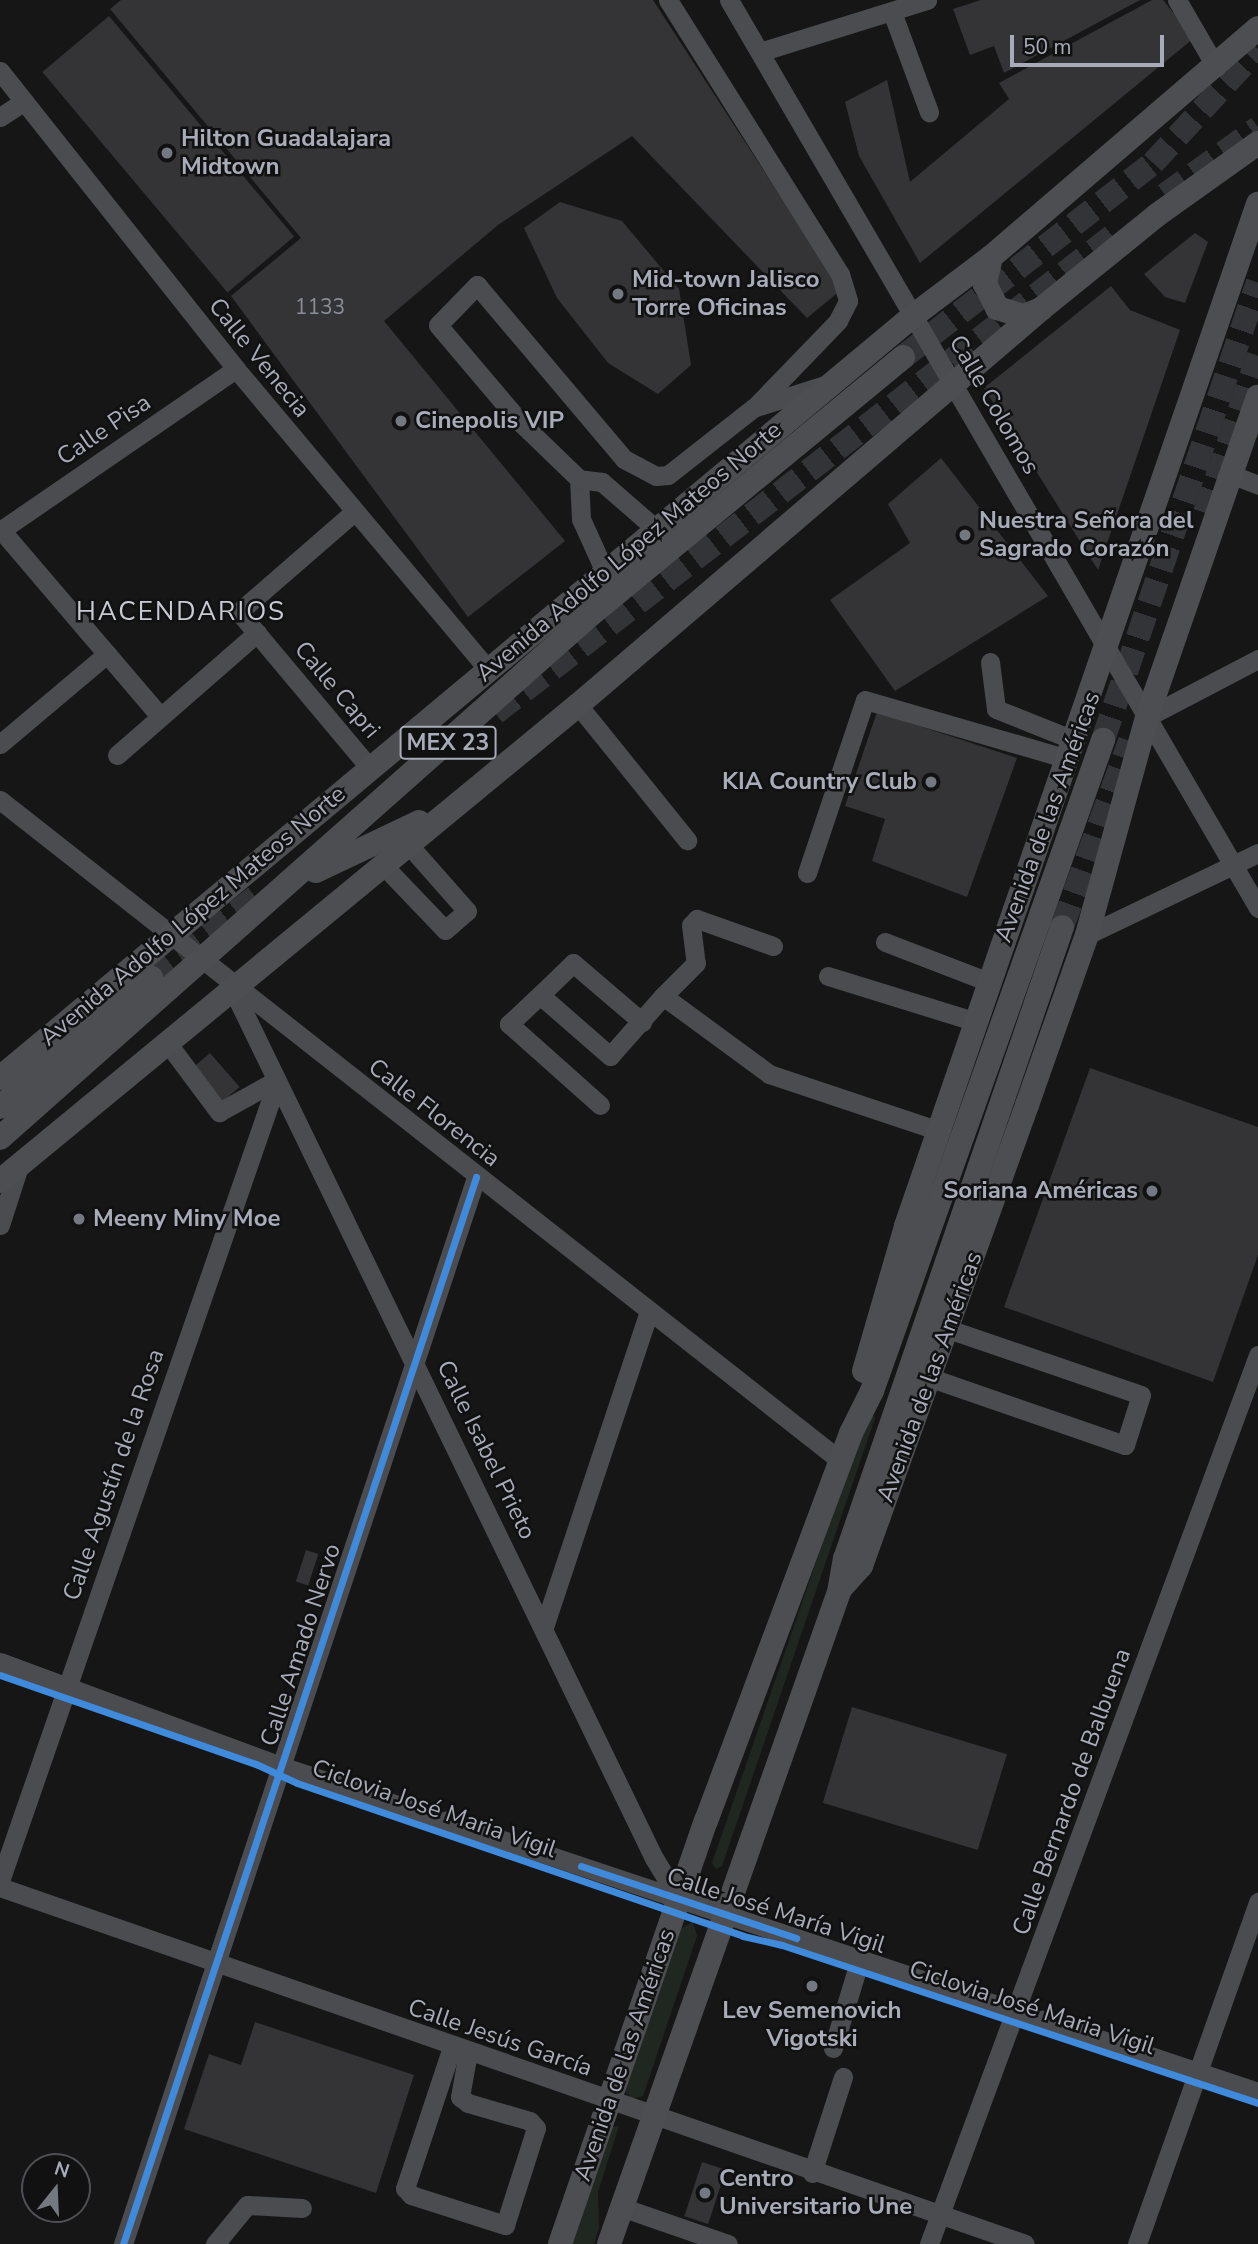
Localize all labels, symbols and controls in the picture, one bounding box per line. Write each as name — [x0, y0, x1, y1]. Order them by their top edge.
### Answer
scale bar — [1013, 21, 1167, 65]
text: 50 m — [1023, 33, 1072, 61]
place label: Hilton Guadalajara Midtown — [181, 125, 391, 181]
marker: Hilton Guadalajara Midtown — [159, 145, 175, 161]
place label: Mid-town Jalisco Torre Oficinas — [632, 266, 819, 322]
marker: Mid-town Jalisco Torre Oficinas — [610, 286, 626, 302]
street label: Calle Venecia — [202, 293, 316, 423]
house number: 1133 — [295, 294, 345, 320]
street label: Calle Colomos — [943, 330, 1045, 480]
street label: Calle Pisa — [52, 388, 156, 472]
place label: Cinepolis VIP — [415, 407, 564, 435]
marker: Cinepolis VIP — [393, 413, 409, 429]
street label: Avenida Adolfo López Mateos Norte — [470, 416, 788, 688]
place label: Nuestra Señora del Sagrado Corazón — [979, 507, 1194, 563]
marker: Nuestra Señora del Sagrado Corazón — [957, 527, 973, 543]
district label: HACENDARIOS — [77, 596, 285, 628]
street label: Calle Capri — [288, 635, 386, 745]
street label: Avenida de las Américas — [989, 688, 1107, 946]
road number: MEX 23 — [399, 723, 497, 762]
place label: KIA Country Club — [722, 768, 917, 796]
marker: KIA Country Club — [923, 774, 939, 790]
street label: Avenida Adolfo López Mateos Norte — [34, 780, 352, 1052]
street label: Calle Florencia — [362, 1053, 506, 1173]
place label: Soriana Américas — [943, 1177, 1138, 1205]
marker: Soriana Américas — [1144, 1183, 1160, 1199]
place label: Meeny Miny Moe — [93, 1205, 281, 1233]
marker: Meeny Miny Moe — [71, 1211, 87, 1227]
street label: Avenida de las Américas — [871, 1248, 989, 1506]
street label: Calle Agustín de la Rosa — [57, 1346, 171, 1604]
street label: Calle Isabel Prieto — [430, 1356, 542, 1544]
street label: Calle Amado Nervo — [255, 1540, 347, 1750]
street label: Calle Bernardo de Balbuena — [1007, 1645, 1137, 1939]
street label: Ciclovia José Maria Vigil — [308, 1754, 560, 1864]
street label: Calle José María Vigil — [663, 1862, 889, 1960]
street label: Avenida de las Américas — [568, 1925, 682, 2185]
street label: Ciclovia José Maria Vigil — [906, 1955, 1158, 2061]
marker: Lev Semenovich Vigotski — [804, 1978, 820, 1994]
street label: Calle Jesús García — [404, 1993, 596, 2083]
place label: Lev Semenovich Vigotski — [722, 1997, 902, 2053]
north arrow — [21, 2153, 91, 2223]
text: N — [51, 2155, 73, 2184]
place label: Centro Universitario Une — [719, 2165, 912, 2221]
marker: Centro Universitario Une — [697, 2185, 713, 2201]

